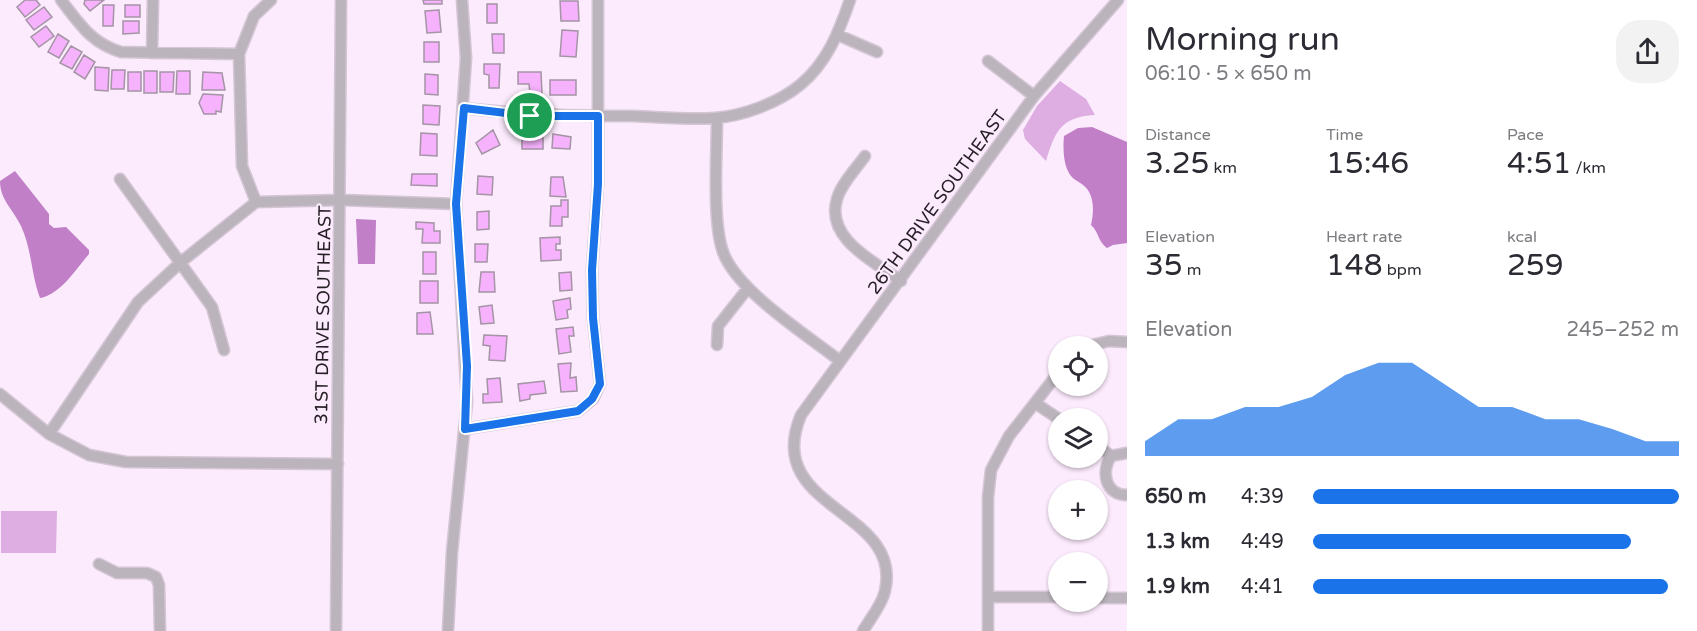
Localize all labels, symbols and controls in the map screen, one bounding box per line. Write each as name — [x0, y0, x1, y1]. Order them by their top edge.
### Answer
text: Morning run — [1145, 20, 1340, 59]
button: share — [1616, 20, 1679, 83]
text: 06:10 · 5 × 650 m — [1145, 62, 1312, 86]
pin — [504, 90, 555, 141]
icon: arrive — [513, 99, 546, 132]
street label: 26TH DRIVE SOUTHEAST — [863, 106, 1011, 298]
text: Distance — [1145, 125, 1211, 145]
text: Time — [1326, 125, 1363, 145]
text: Pace — [1507, 125, 1544, 145]
text: 3.25 — [1145, 145, 1209, 182]
text: 15:46 — [1326, 145, 1409, 182]
text: 4:51 — [1507, 145, 1571, 182]
text: km — [1209, 158, 1237, 178]
text: /km — [1571, 158, 1606, 178]
street label: 31ST DRIVE SOUTHEAST — [310, 205, 336, 425]
text: Elevation — [1145, 227, 1215, 247]
text: Heart rate — [1326, 227, 1402, 247]
text: kcal — [1507, 227, 1537, 247]
text: 35 — [1145, 247, 1183, 284]
text: 148 — [1326, 247, 1383, 284]
text: 259 — [1507, 247, 1564, 284]
text: m — [1183, 260, 1202, 280]
text: bpm — [1383, 260, 1422, 280]
text: Elevation — [1145, 318, 1232, 342]
text: 245–252 m — [1566, 318, 1679, 342]
map controls — [1048, 336, 1108, 612]
button: locate — [1048, 336, 1108, 396]
button: layers — [1048, 408, 1108, 468]
button: + — [1048, 480, 1108, 540]
text: 650 m — [1145, 485, 1206, 509]
text: 4:39 — [1241, 485, 1284, 509]
text: 1.3 km — [1145, 530, 1210, 554]
text: 4:49 — [1241, 530, 1284, 554]
button: − — [1048, 552, 1108, 612]
text: 1.9 km — [1145, 575, 1210, 599]
text: 4:41 — [1241, 575, 1284, 599]

